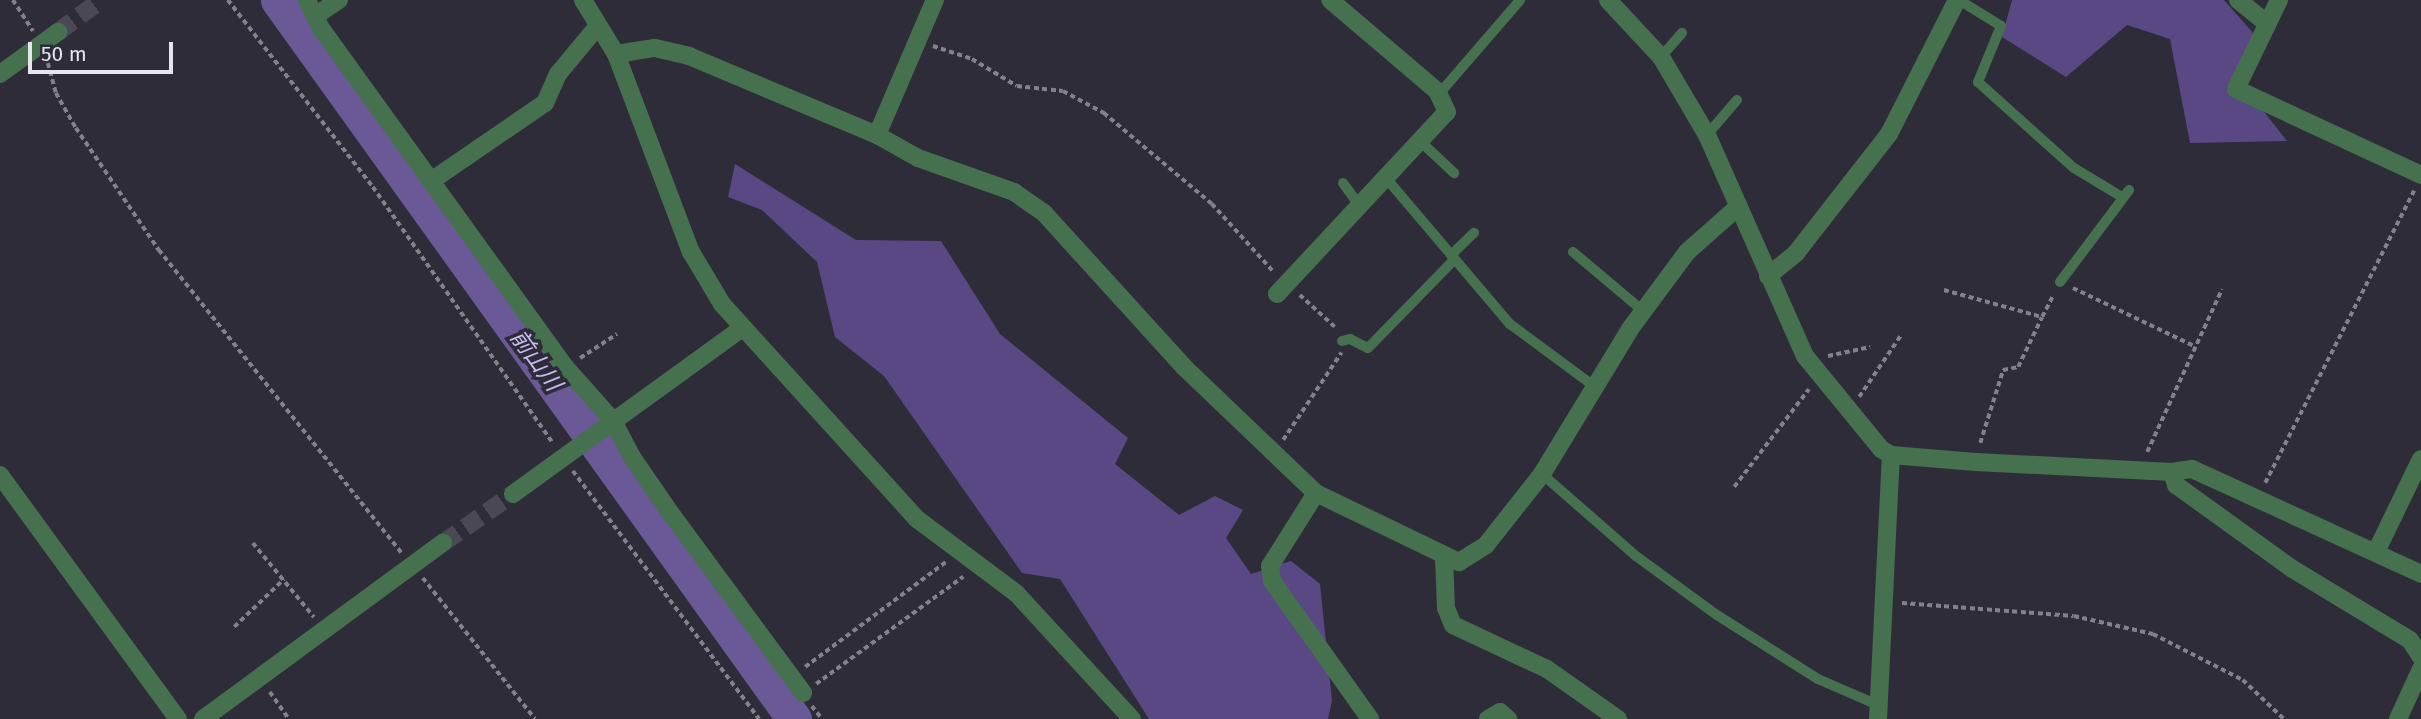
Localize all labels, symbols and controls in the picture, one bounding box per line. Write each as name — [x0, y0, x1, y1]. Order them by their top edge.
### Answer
scale bar — [32, 28, 177, 72]
text: 50 m — [41, 41, 87, 67]
water label: 前山川 — [505, 324, 567, 396]

